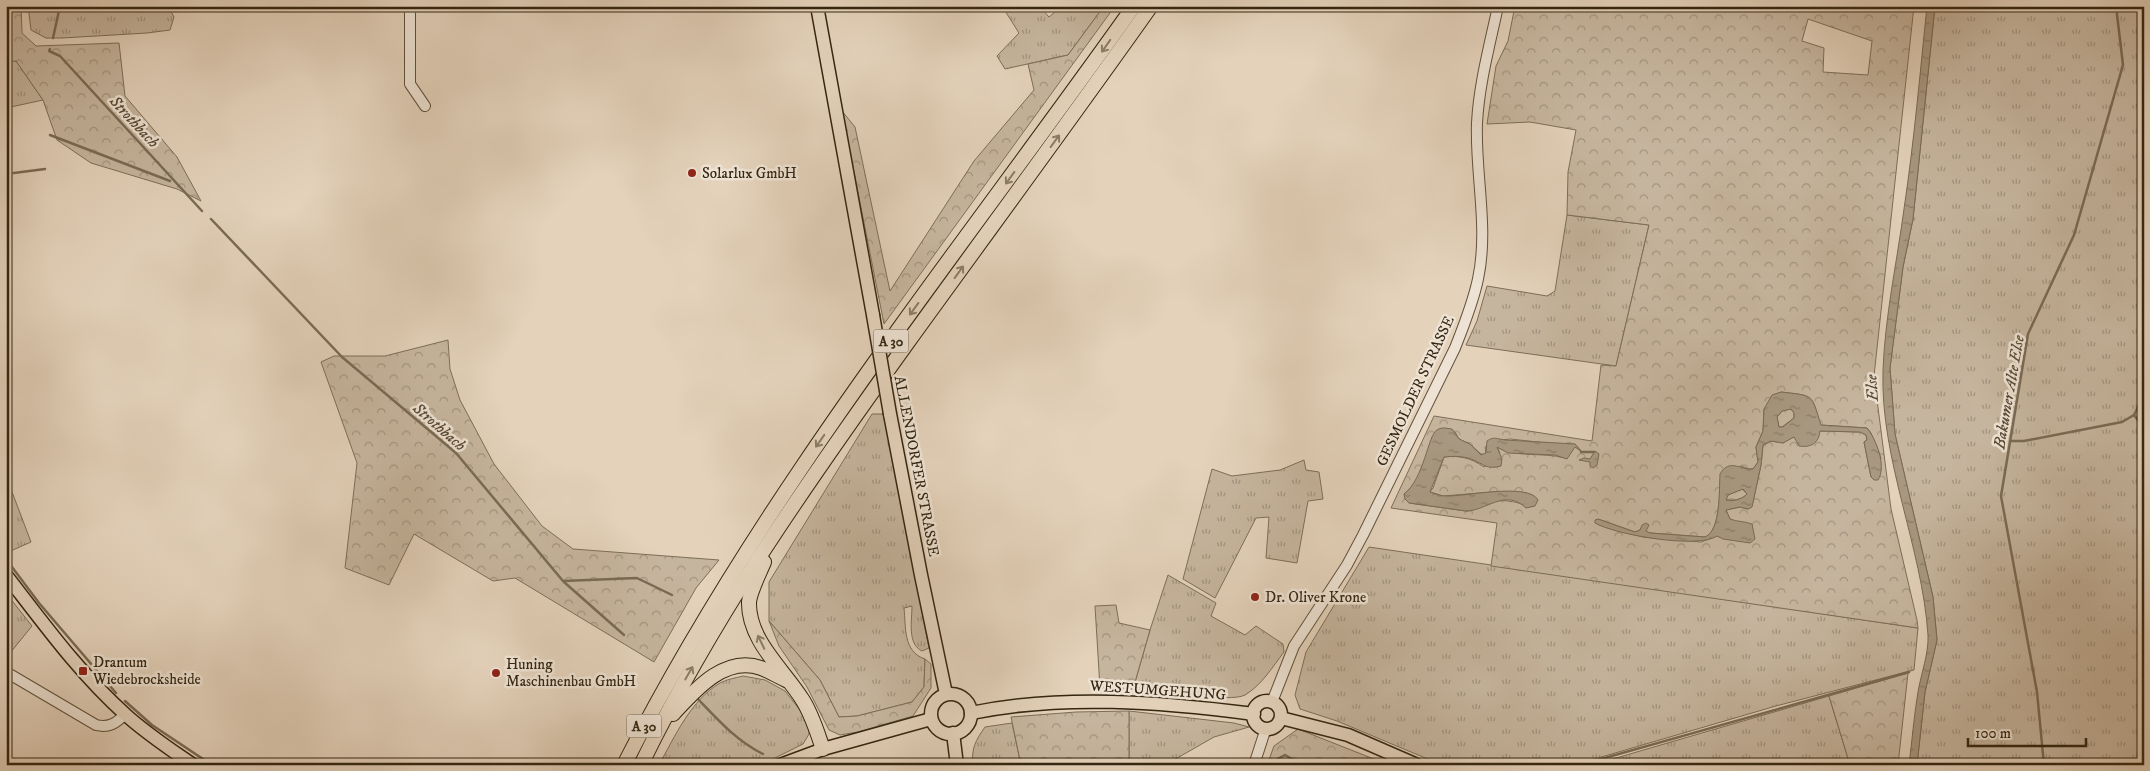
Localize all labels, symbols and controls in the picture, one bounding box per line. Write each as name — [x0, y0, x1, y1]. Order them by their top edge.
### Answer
one-way arrow — [1100, 39, 1111, 52]
water label: Strothbach — [105, 91, 163, 152]
one-way arrow — [1050, 134, 1060, 148]
place label: Solarlux GmbH — [702, 164, 797, 183]
marker: Solarlux GmbH — [686, 167, 698, 179]
one-way arrow — [1005, 171, 1015, 185]
one-way arrow — [954, 265, 964, 279]
one-way arrow — [909, 302, 919, 316]
street label: GESMOLDER STRASSE — [1372, 313, 1459, 469]
road number: A 30 — [874, 330, 908, 352]
water label: Bakumer Alte Else — [1989, 333, 2029, 451]
water label: Else — [1861, 373, 1883, 403]
street label: ALLENDORFER STRASSE — [890, 374, 943, 559]
water label: Strothbach — [408, 398, 470, 455]
one-way arrow — [815, 434, 825, 448]
place label: Dr. Oliver Krone — [1265, 588, 1366, 607]
marker: Dr. Oliver Krone — [1249, 591, 1261, 603]
one-way arrow — [756, 635, 765, 650]
place label: Drantum Wiedebrocksheide — [92, 653, 201, 689]
place label: Huning Maschinenbau GmbH — [506, 655, 636, 691]
marker: Drantum Wiedebrocksheide — [77, 665, 89, 677]
marker: Huning Maschinenbau GmbH — [490, 667, 502, 679]
one-way arrow — [685, 667, 695, 681]
street label: WESTUMGEHUNG — [1088, 676, 1227, 705]
road number: A 30 — [626, 714, 662, 738]
scale bar — [1968, 716, 2085, 748]
text: 100 m — [1975, 724, 2011, 743]

